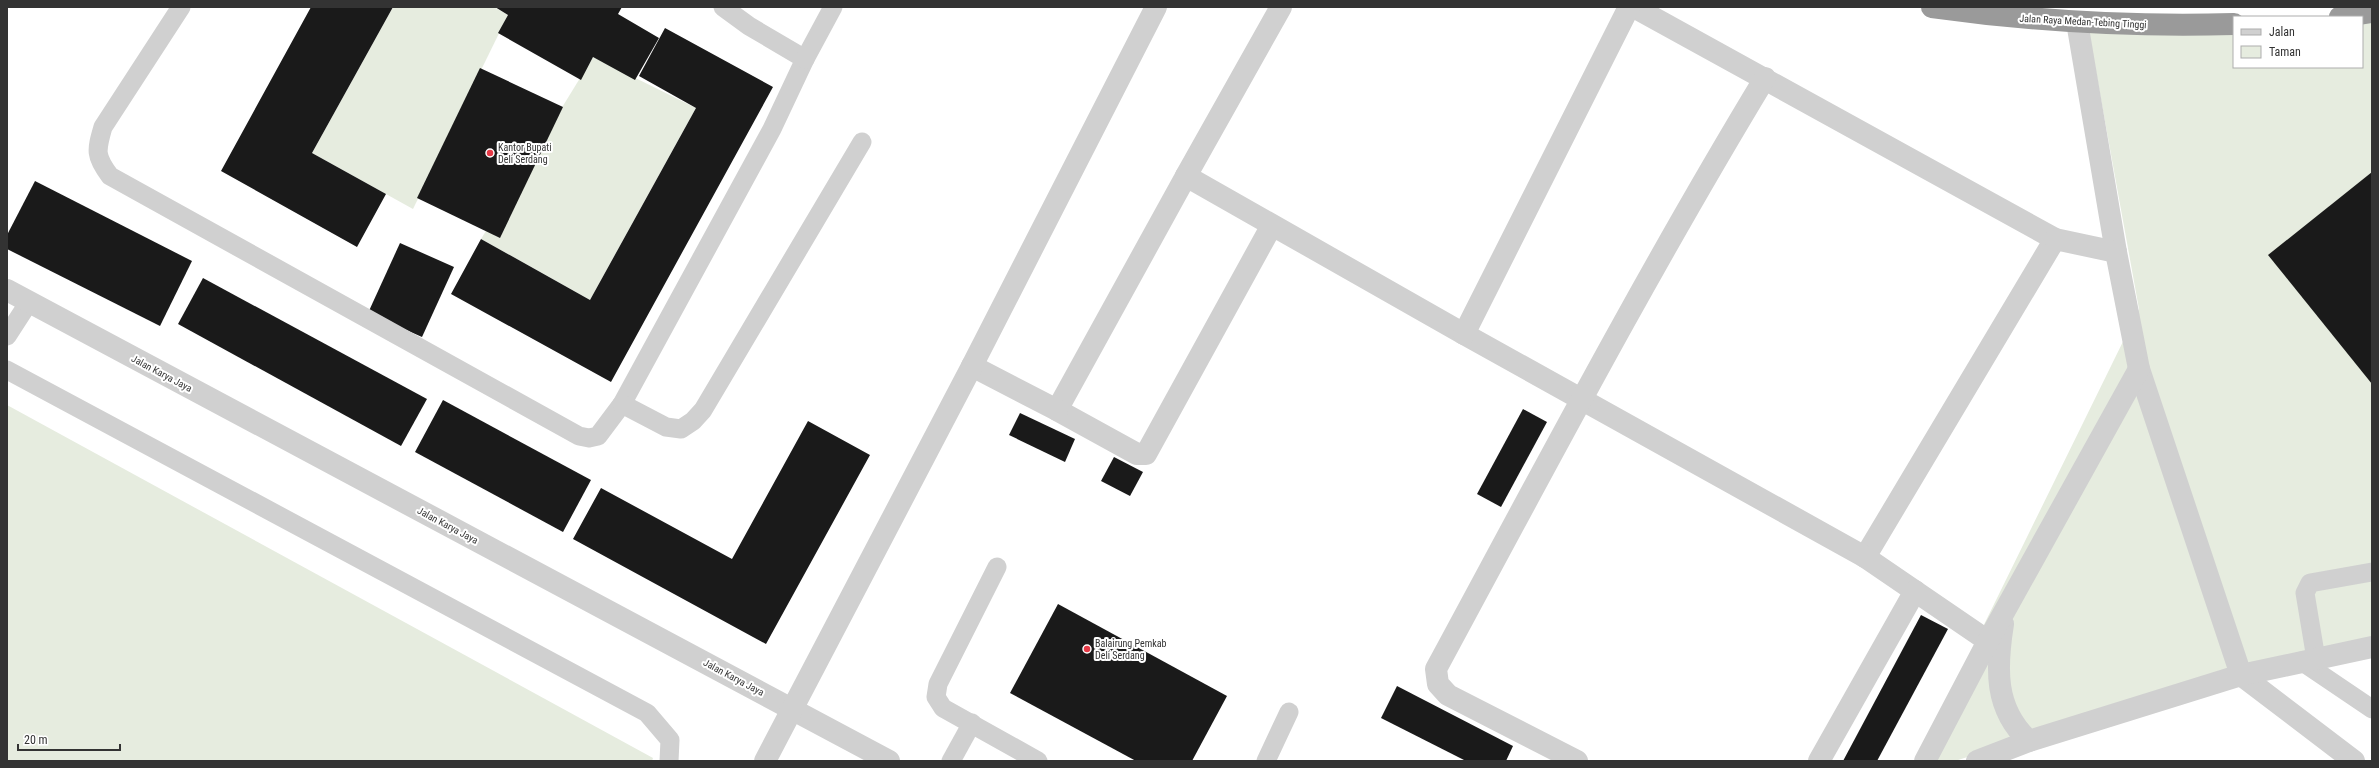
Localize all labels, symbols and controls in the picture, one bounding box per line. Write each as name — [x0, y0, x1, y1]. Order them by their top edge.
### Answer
street label: Jalan Raya Medan-Tebing Tinggi — [2019, 13, 2147, 30]
legend — [2233, 16, 2363, 68]
text: Jalan — [2269, 25, 2295, 39]
text: Taman — [2269, 45, 2301, 59]
place label: Kantor Bupati Deli Serdang — [498, 142, 552, 165]
marker: Kantor Bupati Deli Serdang — [485, 148, 495, 158]
street label: Jalan Karya Jaya — [130, 353, 194, 394]
street label: Jalan Karya Jaya — [416, 505, 480, 546]
place label: Balairung Pemkab Deli Serdang — [1095, 638, 1167, 661]
marker: Balairung Pemkab Deli Serdang — [1082, 644, 1092, 654]
street label: Jalan Karya Jaya — [702, 657, 766, 698]
scale bar — [18, 726, 120, 752]
text: 20 m — [24, 733, 48, 747]

